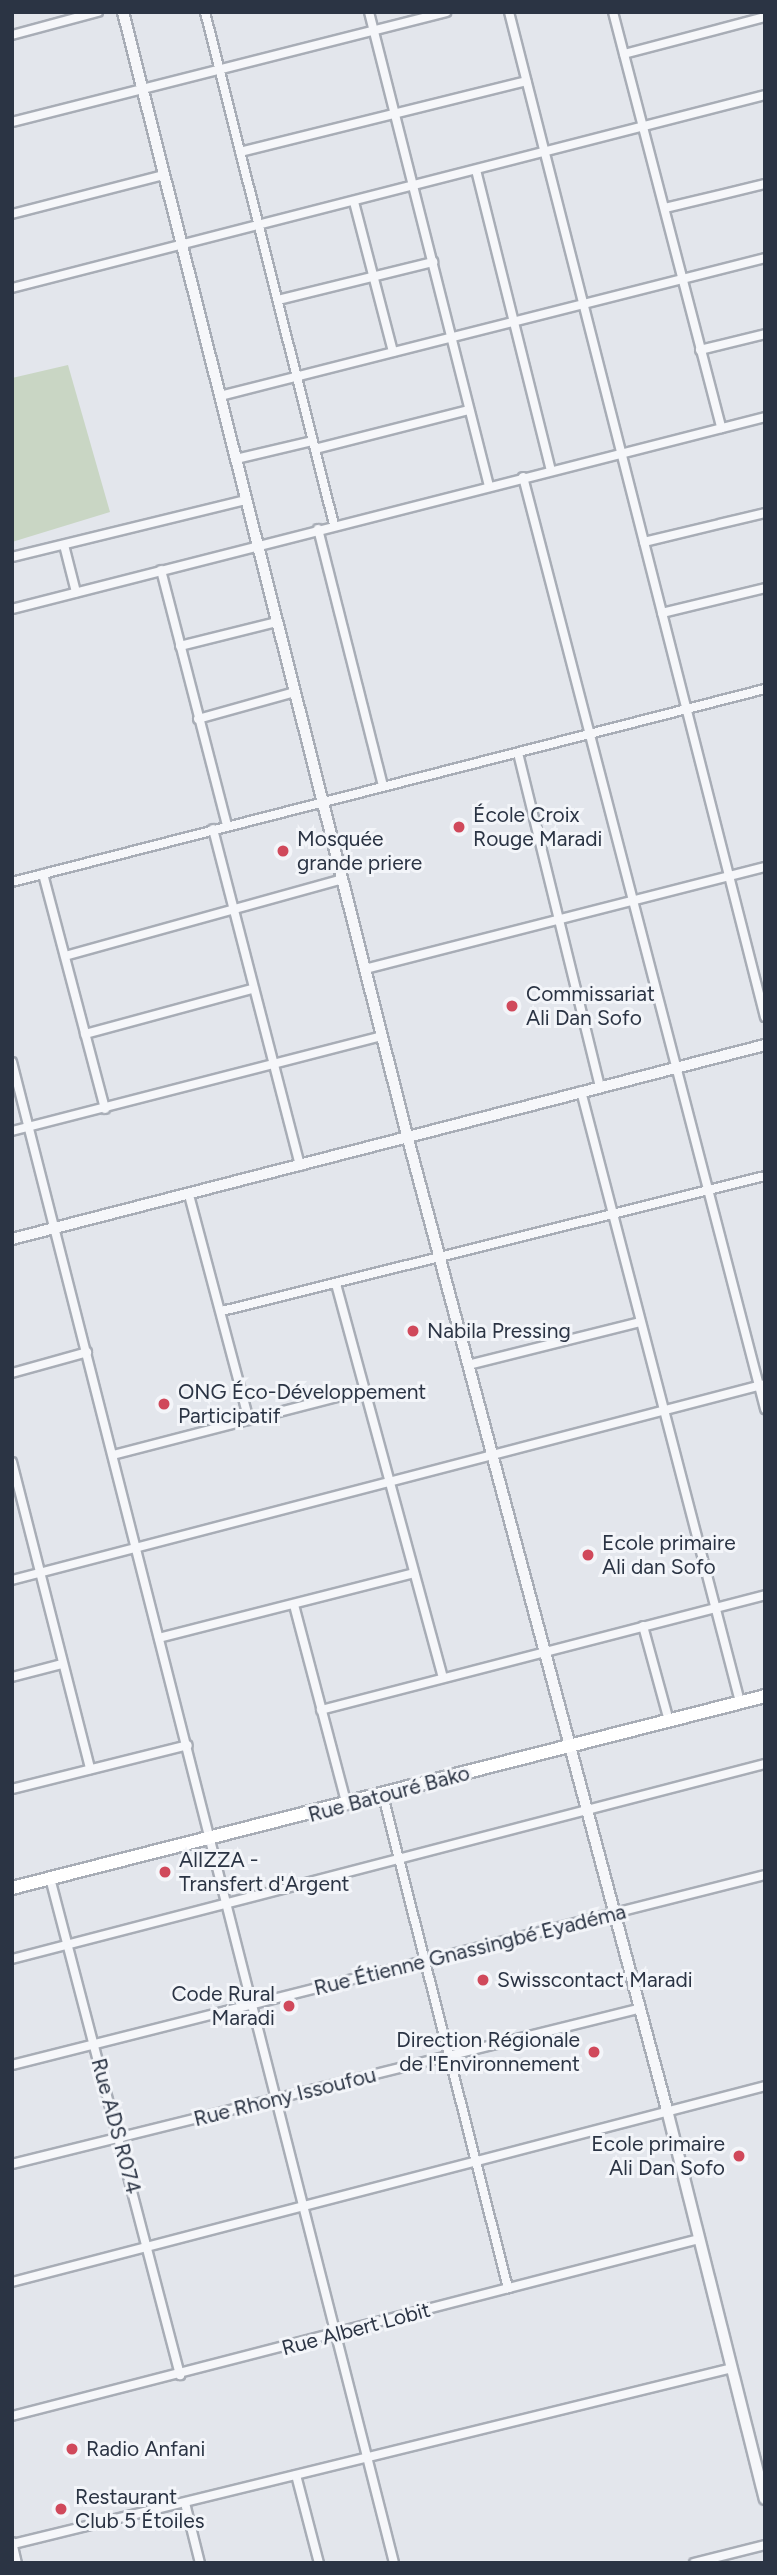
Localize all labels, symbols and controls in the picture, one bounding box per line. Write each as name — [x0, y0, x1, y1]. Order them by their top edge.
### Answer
place label: École Croix Rouge Maradi — [473, 802, 602, 852]
marker: École Croix Rouge Maradi — [451, 819, 467, 835]
place label: Mosquée grande priere — [297, 826, 422, 876]
marker: Mosquée grande priere — [275, 843, 291, 859]
place label: Commissariat Ali Dan Sofo — [526, 981, 655, 1031]
marker: Commissariat Ali Dan Sofo — [504, 998, 520, 1014]
place label: Nabila Pressing — [427, 1318, 571, 1344]
marker: Nabila Pressing — [405, 1323, 421, 1339]
place label: ONG Éco-Développement Participatif — [178, 1379, 426, 1429]
marker: ONG Éco-Développement Participatif — [156, 1396, 172, 1412]
place label: Ecole primaire Ali dan Sofo — [602, 1530, 736, 1580]
marker: Ecole primaire Ali dan Sofo — [580, 1547, 596, 1563]
street label: Rue Batouré Bako — [305, 1760, 473, 1828]
place label: AlIZZA - Transfert d'Argent — [179, 1847, 350, 1897]
marker: AlIZZA - Transfert d'Argent — [157, 1864, 173, 1880]
street label: Rue Étienne Gnassingbé Eyadéma — [311, 1899, 629, 2001]
place label: Swisscontact Maradi — [497, 1967, 693, 1993]
marker: Swisscontact Maradi — [475, 1972, 491, 1988]
place label: Code Rural Maradi — [171, 1981, 275, 2031]
marker: Code Rural Maradi — [281, 1998, 297, 2014]
place label: Direction Régionale de l'Environnement — [396, 2027, 580, 2077]
marker: Direction Régionale de l'Environnement — [586, 2044, 602, 2060]
street label: Rue ADS R074 — [86, 2056, 146, 2196]
street label: Rue Rhony Issoufou — [191, 2062, 379, 2132]
place label: Ecole primaire Ali Dan Sofo — [591, 2131, 725, 2181]
marker: Ecole primaire Ali Dan Sofo — [731, 2148, 747, 2164]
street label: Rue Albert Lobit — [279, 2297, 433, 2361]
place label: Radio Anfani — [86, 2436, 205, 2462]
marker: Radio Anfani — [64, 2441, 80, 2457]
place label: Restaurant Club 5 Étoiles — [75, 2484, 204, 2534]
marker: Restaurant Club 5 Étoiles — [53, 2501, 69, 2517]

